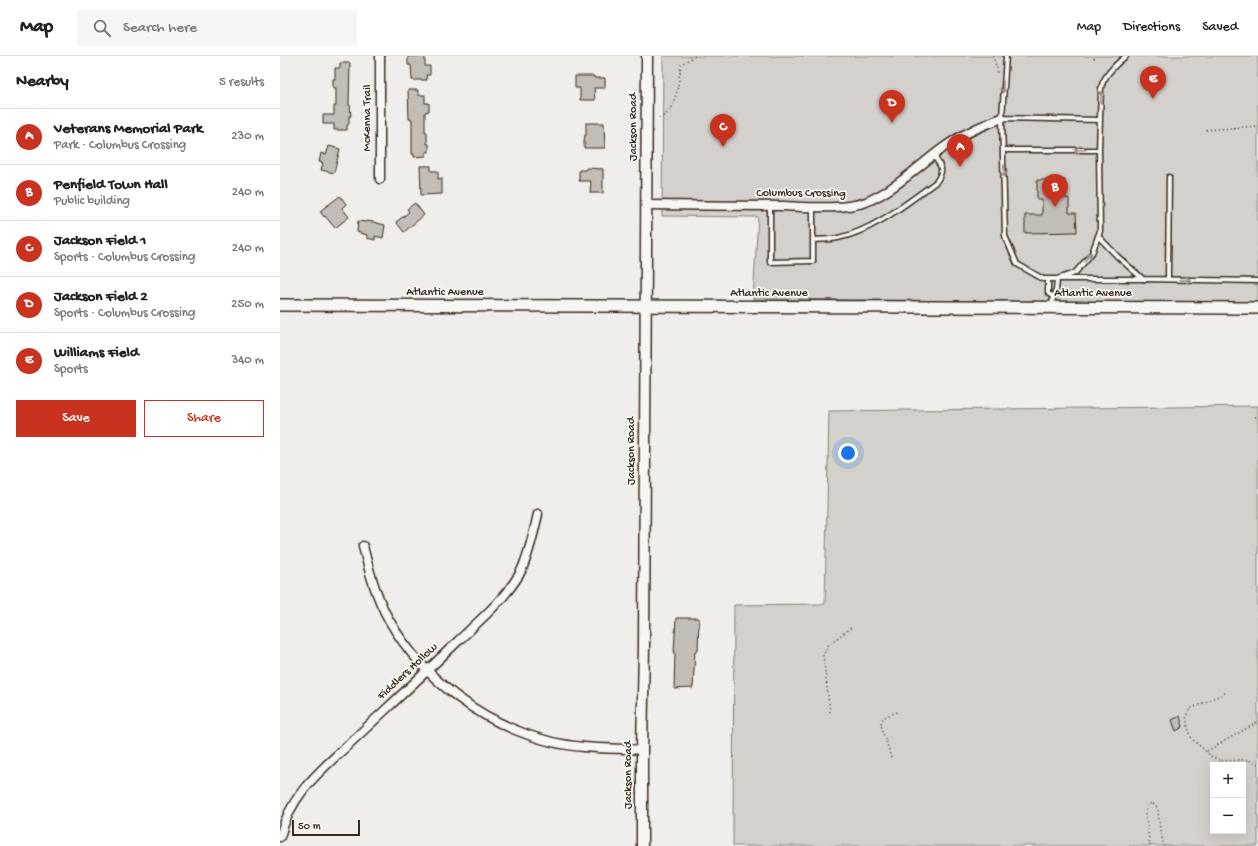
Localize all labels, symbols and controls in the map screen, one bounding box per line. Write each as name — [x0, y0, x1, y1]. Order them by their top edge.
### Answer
search box — [77, 10, 357, 46]
text: Map — [20, 16, 53, 39]
icon: search — [91, 17, 113, 39]
text: Search here — [123, 19, 197, 37]
text: Map — [1077, 19, 1101, 36]
text: Directions — [1123, 19, 1180, 36]
text: Saved — [1202, 19, 1238, 36]
pin: E — [1140, 66, 1166, 99]
text: Nearby — [16, 72, 69, 92]
text: 5 results — [219, 75, 264, 90]
one-way arrow — [1000, 80, 1007, 93]
street label: McKenna Trail — [361, 84, 375, 151]
pin: D — [879, 90, 905, 123]
one-way arrow — [1097, 91, 1105, 104]
street label: Jackson Road — [627, 92, 641, 161]
pin: C — [710, 114, 736, 147]
text: Veterans Memorial Park — [54, 120, 203, 138]
text: A — [25, 129, 33, 144]
text: 230 m — [231, 129, 264, 144]
pin: A — [947, 134, 973, 167]
text: Park · Columbus Crossing — [54, 138, 186, 153]
one-way arrow — [1074, 146, 1087, 154]
one-way arrow — [1000, 164, 1007, 177]
pin: B — [1042, 174, 1068, 207]
text: Penfield Town Hall — [54, 176, 168, 194]
text: B — [26, 185, 32, 200]
text: 240 m — [232, 185, 264, 200]
street label: Columbus Crossing — [756, 187, 846, 201]
text: Public building — [54, 194, 130, 209]
text: Jackson Field 1 — [54, 232, 146, 250]
text: C — [25, 241, 33, 256]
text: 240 m — [232, 241, 264, 256]
text: Sports · Columbus Crossing — [54, 250, 195, 265]
one-way arrow — [1084, 252, 1092, 263]
one-way arrow — [1178, 276, 1191, 284]
street label: Atlantic Avenue — [406, 286, 485, 300]
street label: Atlantic Avenue — [730, 287, 809, 301]
street label: Atlantic Avenue — [1054, 287, 1133, 301]
text: Jackson Field 2 — [54, 288, 148, 306]
text: D — [25, 297, 33, 312]
text: 250 m — [231, 297, 264, 312]
text: Sports · Columbus Crossing — [54, 306, 195, 321]
text: Williams Field — [54, 344, 139, 362]
text: E — [25, 353, 33, 368]
text: 340 m — [231, 353, 264, 368]
text: Sports — [54, 362, 88, 377]
button: Save — [16, 400, 136, 437]
button: Share — [144, 400, 264, 437]
street label: Jackson Road — [625, 416, 639, 485]
your location — [838, 443, 858, 463]
street label: Fiddlers Hollow — [374, 640, 441, 704]
street label: Jackson Road — [622, 740, 636, 809]
map controls — [1210, 762, 1246, 834]
button: + — [1210, 762, 1246, 798]
button: − — [1210, 798, 1246, 834]
scale bar — [292, 818, 360, 837]
text: 50 m — [298, 821, 320, 833]

